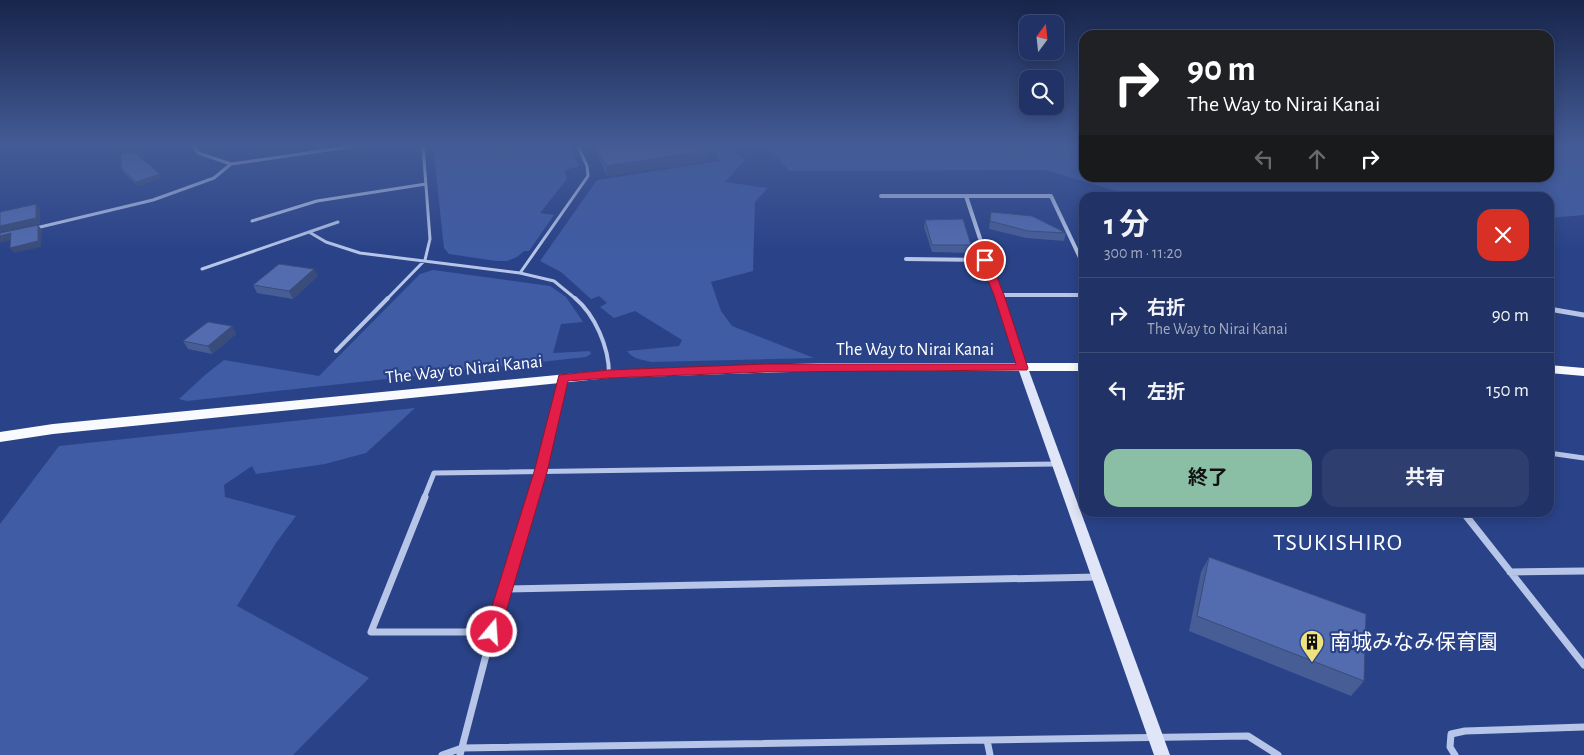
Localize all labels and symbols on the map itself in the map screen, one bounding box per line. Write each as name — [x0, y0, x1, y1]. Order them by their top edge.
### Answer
north arrow — [1019, 15, 1064, 60]
pin — [964, 239, 1006, 281]
street label: The Way to Nirai Kanai — [836, 341, 994, 359]
street label: The Way to Nirai Kanai — [384, 353, 544, 387]
district label: TSUKISHIRO — [1273, 531, 1403, 555]
position arrow — [465, 605, 517, 657]
building icon: 南城みなみ保育園 — [1299, 629, 1325, 663]
place label: 南城みなみ保育園 — [1330, 631, 1498, 653]

